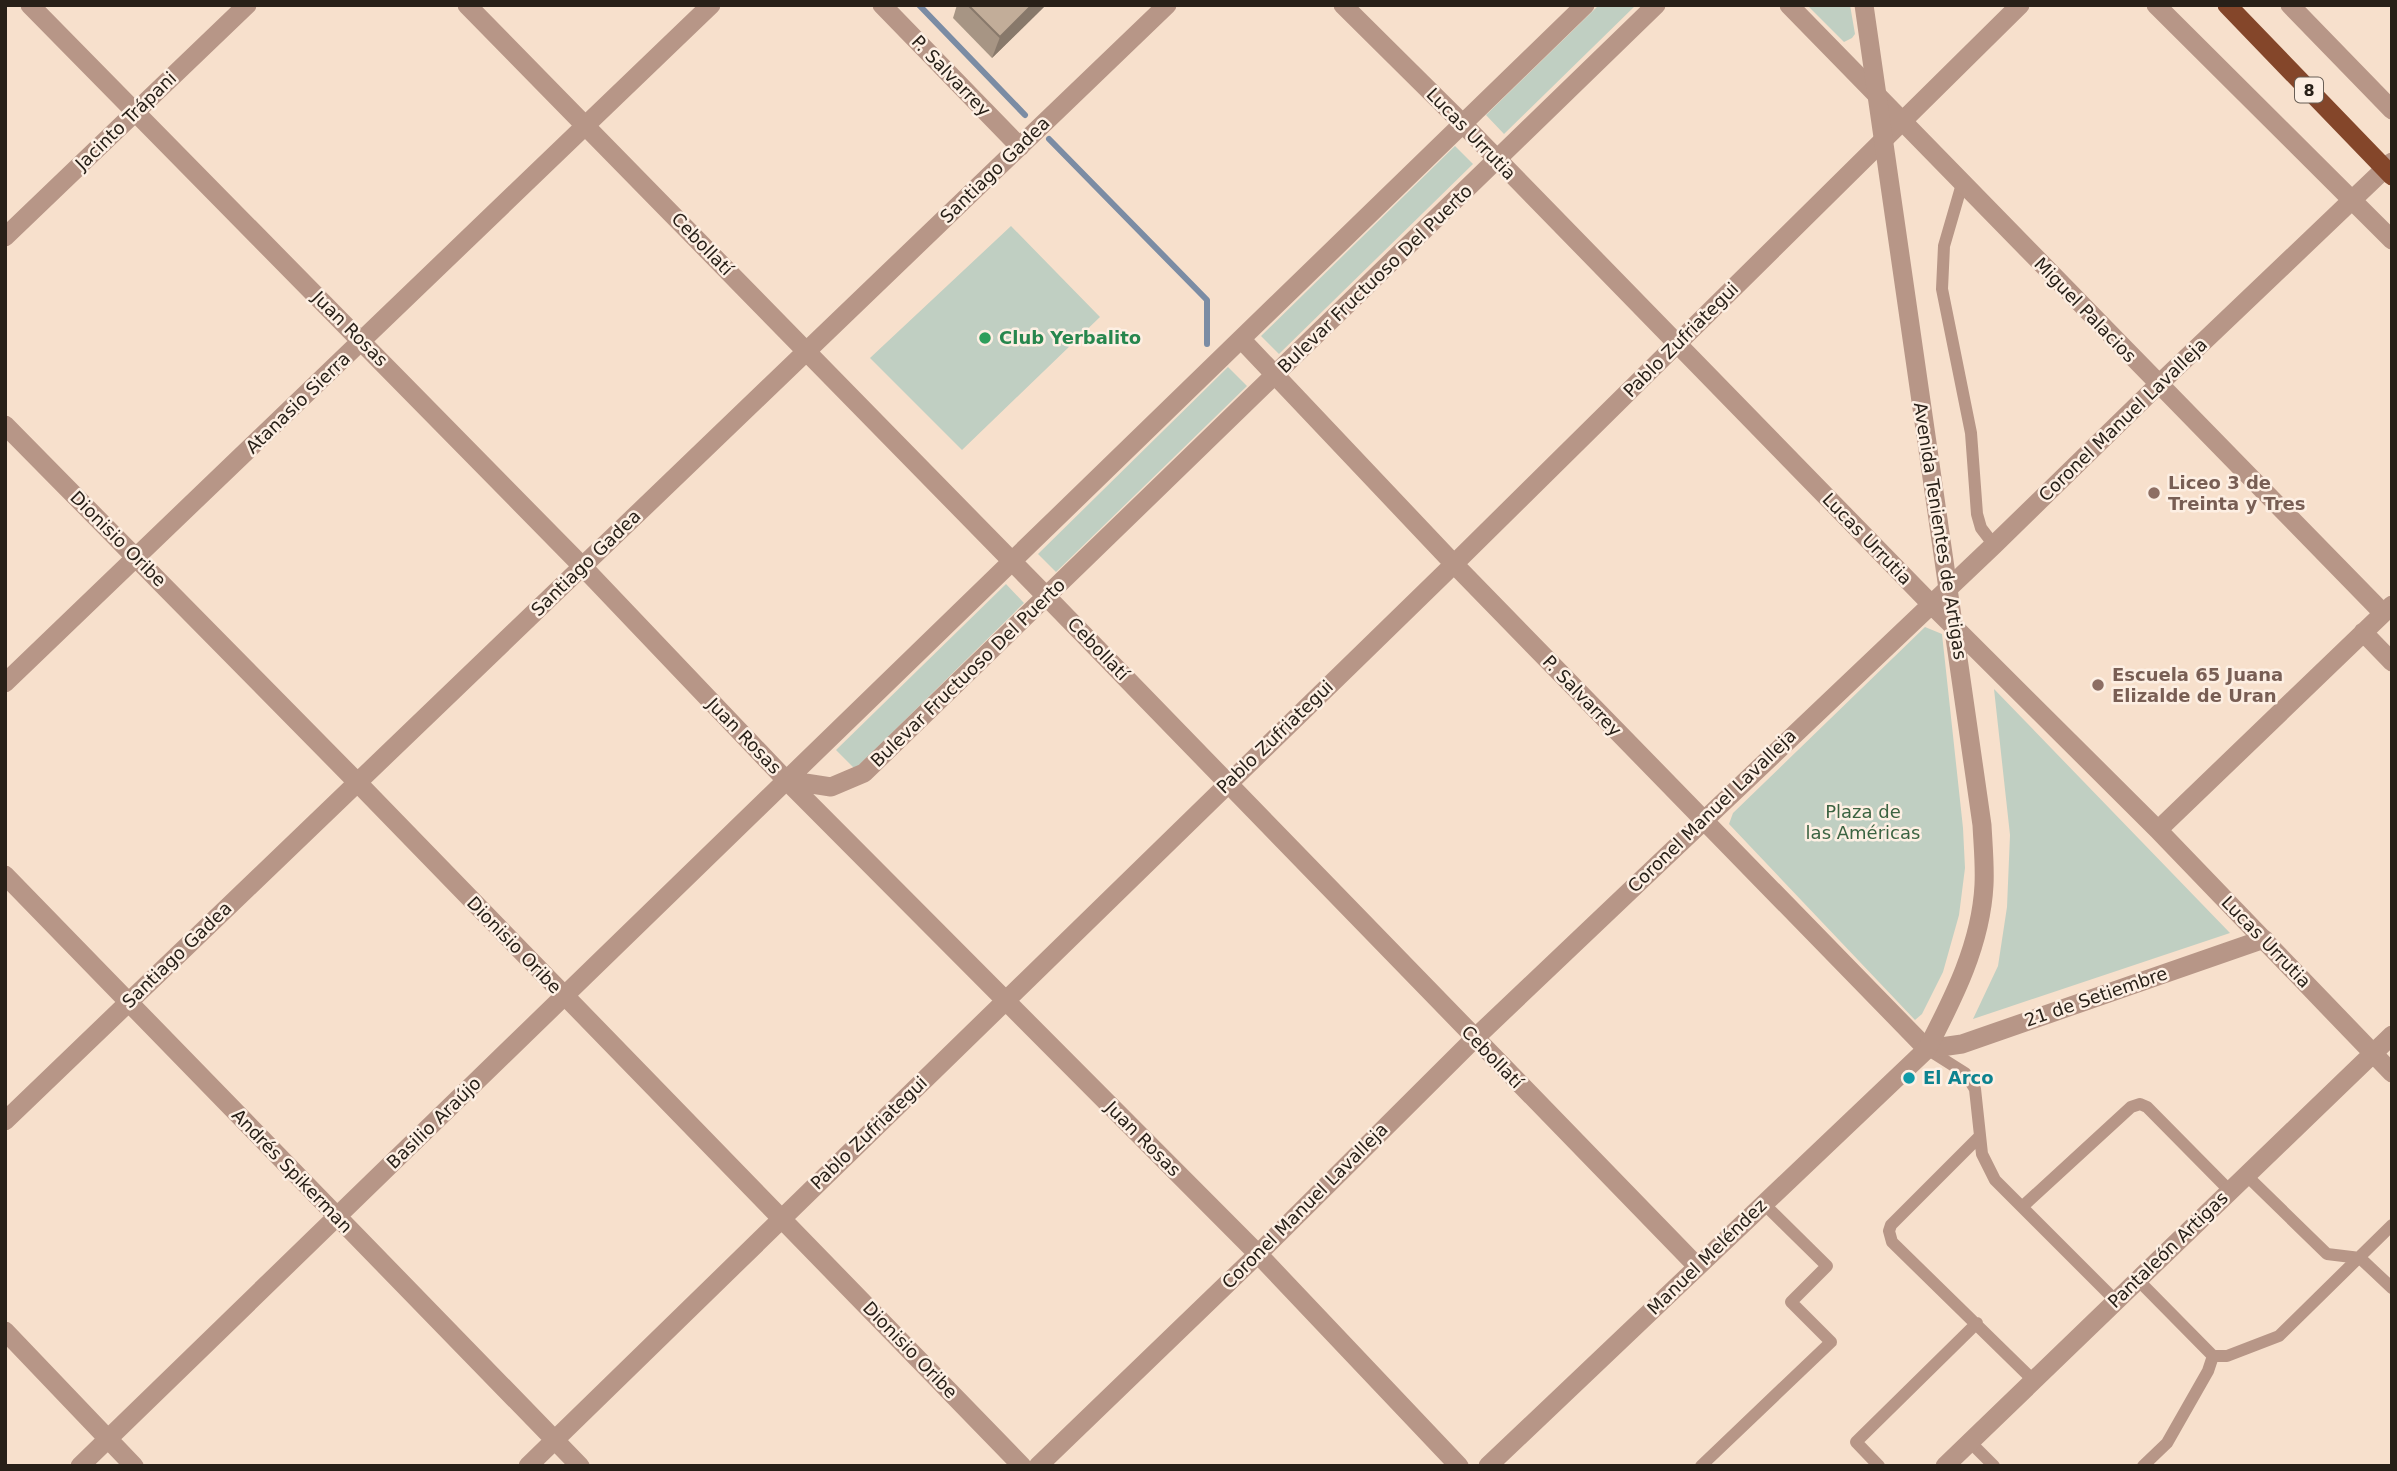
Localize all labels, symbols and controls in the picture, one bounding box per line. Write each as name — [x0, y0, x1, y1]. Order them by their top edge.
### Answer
street label: P. Salvarrey — [908, 31, 995, 121]
street label: Jacinto Trápani — [70, 67, 180, 175]
road number: 8 — [2295, 78, 2323, 102]
street label: Lucas Urrutia — [1422, 83, 1520, 184]
street label: Santiago Gadea — [936, 112, 1054, 227]
street label: Bulevar Fructuoso Del Puerto — [1273, 180, 1476, 377]
street label: Cebollatí — [667, 208, 738, 280]
street label: Miguel Palacios — [2030, 253, 2141, 366]
street label: Pablo Zufriategui — [1619, 278, 1742, 401]
street label: Juan Rosas — [308, 286, 392, 370]
place label: Club Yerbalito — [999, 327, 1141, 348]
marker: Club Yerbalito — [977, 330, 993, 346]
street label: Coronel Manuel Lavalleja — [2034, 334, 2211, 506]
street label: Atanasio Sierra — [241, 348, 354, 458]
street label: Avenida Tenientes de Artigas — [1910, 401, 1971, 661]
place label: Liceo 3 de Treinta y Tres — [2168, 472, 2306, 514]
marker: Liceo 3 de Treinta y Tres — [2146, 485, 2162, 501]
street label: Dionisio Oribe — [66, 487, 170, 591]
street label: Lucas Urrutia — [1818, 488, 1916, 589]
street label: Santiago Gadea — [527, 505, 645, 620]
street label: Bulevar Fructuoso Del Puerto — [866, 574, 1069, 771]
street label: Cebollatí — [1063, 613, 1134, 685]
street label: P. Salvarrey — [1539, 651, 1626, 741]
place label: Escuela 65 Juana Elizalde de Uran — [2112, 664, 2283, 706]
street label: Pablo Zufriategui — [1212, 676, 1337, 798]
marker: Escuela 65 Juana Elizalde de Uran — [2090, 677, 2106, 693]
street label: Juan Rosas — [702, 693, 786, 778]
street label: Coronel Manuel Lavalleja — [1623, 725, 1800, 897]
park label: Plaza de las Américas — [1806, 801, 1920, 843]
street label: Lucas Urrutia — [2217, 891, 2315, 992]
street label: Dionisio Oribe — [463, 892, 566, 997]
street label: Santiago Gadea — [118, 897, 236, 1012]
street label: 21 de Setiembre — [2022, 962, 2170, 1031]
street label: Cebollatí — [1457, 1021, 1528, 1093]
place label: El Arco — [1923, 1067, 1994, 1088]
marker: El Arco — [1901, 1070, 1917, 1086]
street label: Basilio Araújo — [382, 1072, 485, 1173]
street label: Pablo Zufriategui — [806, 1072, 931, 1194]
street label: Juan Rosas — [1101, 1096, 1185, 1180]
street label: Andrés Spikerman — [228, 1104, 357, 1237]
street label: Coronel Manuel Lavalleja — [1217, 1118, 1392, 1293]
street label: Pantaleón Artigas — [2103, 1187, 2232, 1312]
street label: Manuel Meléndez — [1643, 1194, 1770, 1319]
street label: Dionisio Oribe — [859, 1297, 962, 1402]

